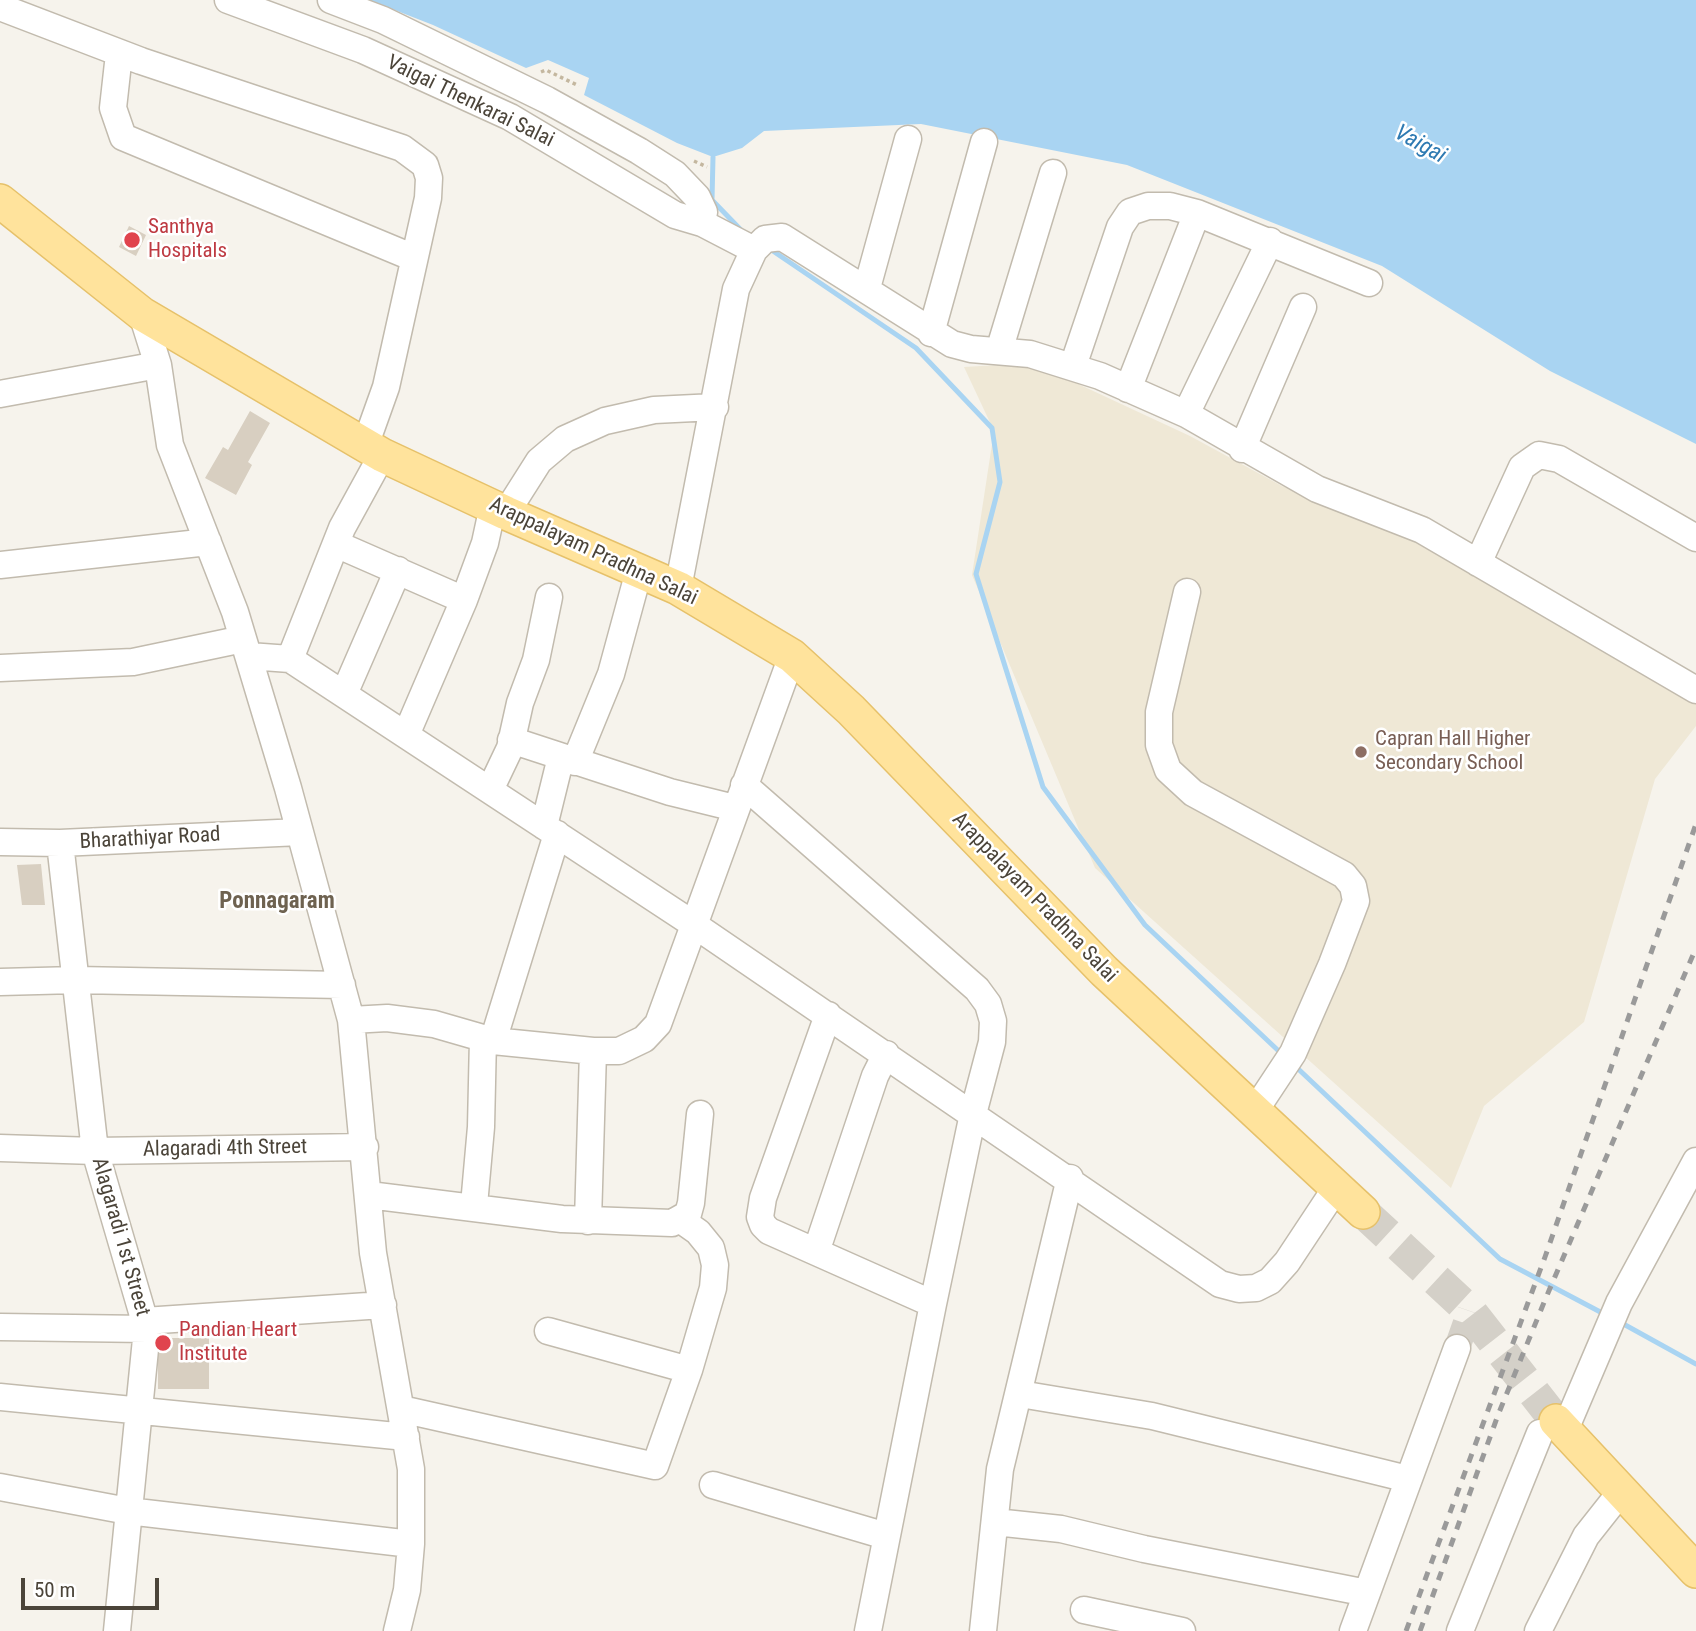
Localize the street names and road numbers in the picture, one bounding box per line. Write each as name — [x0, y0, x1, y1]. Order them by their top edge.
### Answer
street label: Vaigai Thenkarai Salai — [382, 51, 558, 153]
street label: Arappalayam Pradhna Salai — [485, 493, 701, 611]
street label: Arappalayam Pradhna Salai — [946, 808, 1122, 988]
street label: Bharathiyar Road — [79, 823, 221, 855]
street label: Alagaradi 4th Street — [143, 1135, 307, 1163]
street label: Alagaradi 1st Street — [85, 1155, 155, 1319]

